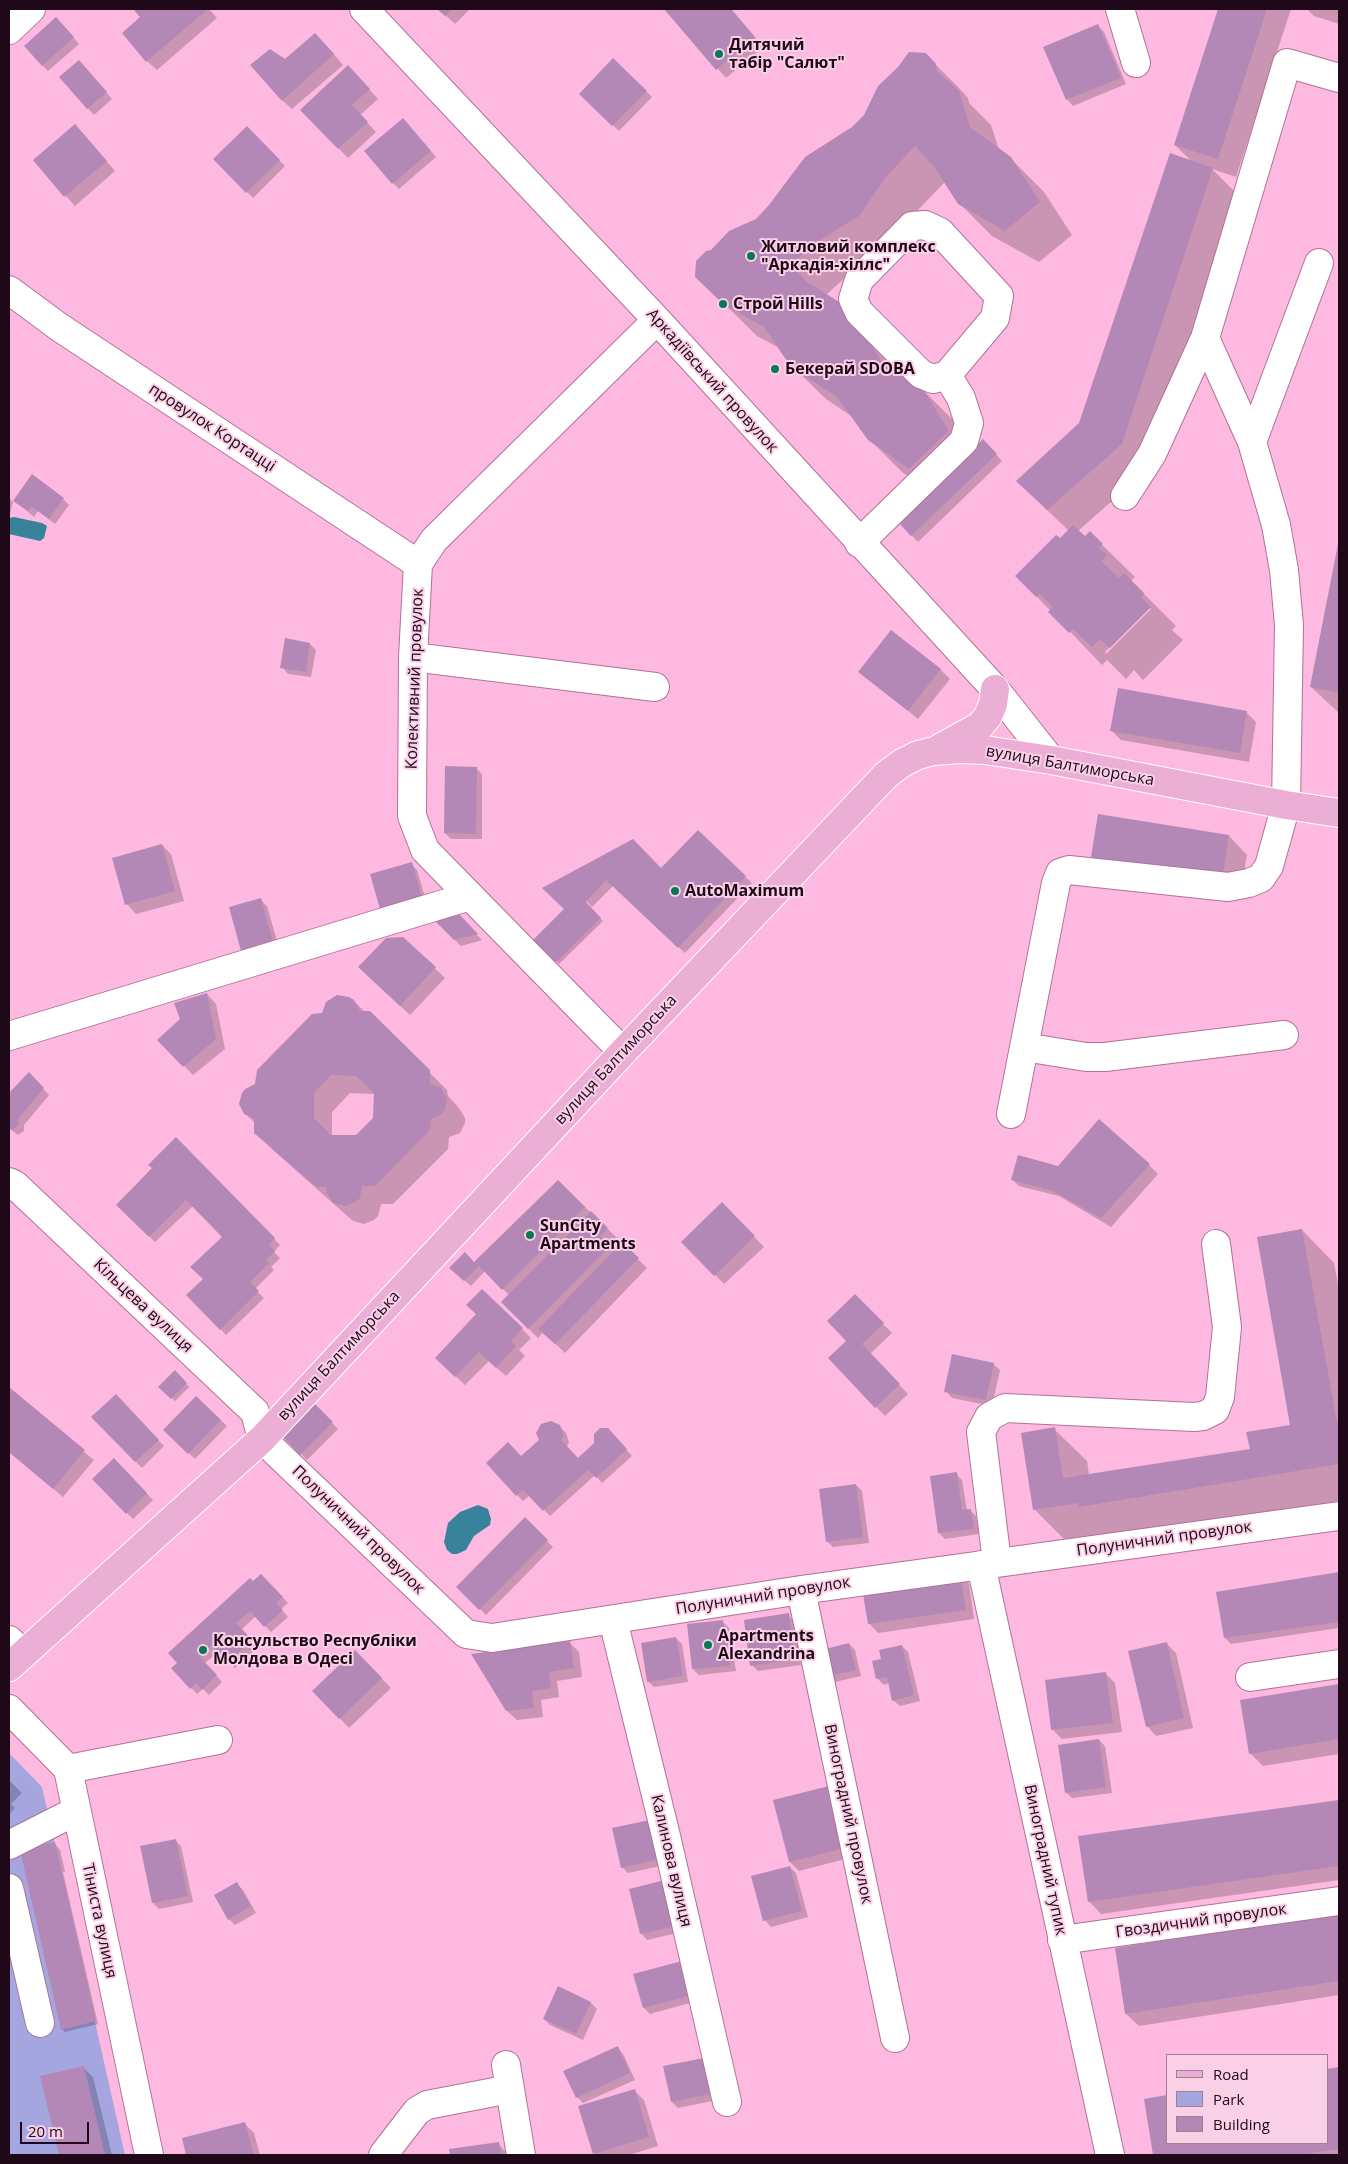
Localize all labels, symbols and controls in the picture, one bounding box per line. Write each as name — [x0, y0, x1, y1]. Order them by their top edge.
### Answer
place label: Дитячий табір "Салют" — [729, 35, 845, 73]
marker: Дитячий табір "Салют" — [713, 48, 725, 60]
place label: Житловий комплекс "Аркадія-хіллс" — [761, 237, 936, 275]
marker: Житловий комплекс "Аркадія-хіллс" — [745, 250, 757, 262]
place label: Строй Hills — [733, 294, 823, 314]
marker: Строй Hills — [717, 298, 729, 310]
street label: Аркадіївський провулок — [642, 305, 782, 457]
place label: Бекерай SDOBA — [785, 359, 915, 379]
marker: Бекерай SDOBA — [769, 363, 781, 375]
street label: провулок Кортацці — [145, 380, 279, 476]
street label: Колективний провулок — [402, 588, 428, 770]
street label: вулиця Балтиморська — [984, 742, 1156, 790]
place label: AutoMaximum — [685, 881, 804, 901]
marker: AutoMaximum — [669, 885, 681, 897]
street label: вулиця Балтиморська — [551, 991, 681, 1129]
place label: SunCity Apartments — [540, 1216, 636, 1254]
marker: SunCity Apartments — [524, 1229, 536, 1241]
street label: Кільцева вулиця — [89, 1255, 197, 1357]
street label: вулиця Балтиморська — [274, 1287, 404, 1425]
street label: Полуничний провулок — [288, 1462, 428, 1598]
street label: Полуничний провулок — [1075, 1517, 1253, 1561]
street label: Полуничний провулок — [674, 1573, 852, 1619]
place label: Apartments Alexandrina — [718, 1626, 815, 1664]
place label: Консульство Республіки Молдова в Одесі — [213, 1631, 417, 1669]
marker: Apartments Alexandrina — [702, 1639, 714, 1651]
marker: Консульство Республіки Молдова в Одесі — [197, 1644, 209, 1656]
street label: Виноградний провулок — [820, 1722, 876, 1906]
street label: Виноградний тупик — [1020, 1783, 1070, 1937]
street label: Калинова вулиця — [646, 1793, 696, 1929]
street label: Тіниста вулиця — [77, 1862, 121, 1980]
street label: Гвоздичний провулок — [1114, 1900, 1288, 1942]
legend — [1166, 2054, 1328, 2144]
text: Road — [1213, 2064, 1249, 2084]
text: Park — [1213, 2089, 1244, 2109]
scale bar — [22, 2112, 91, 2144]
text: Building — [1213, 2114, 1270, 2134]
text: 20 m — [28, 2121, 63, 2141]

